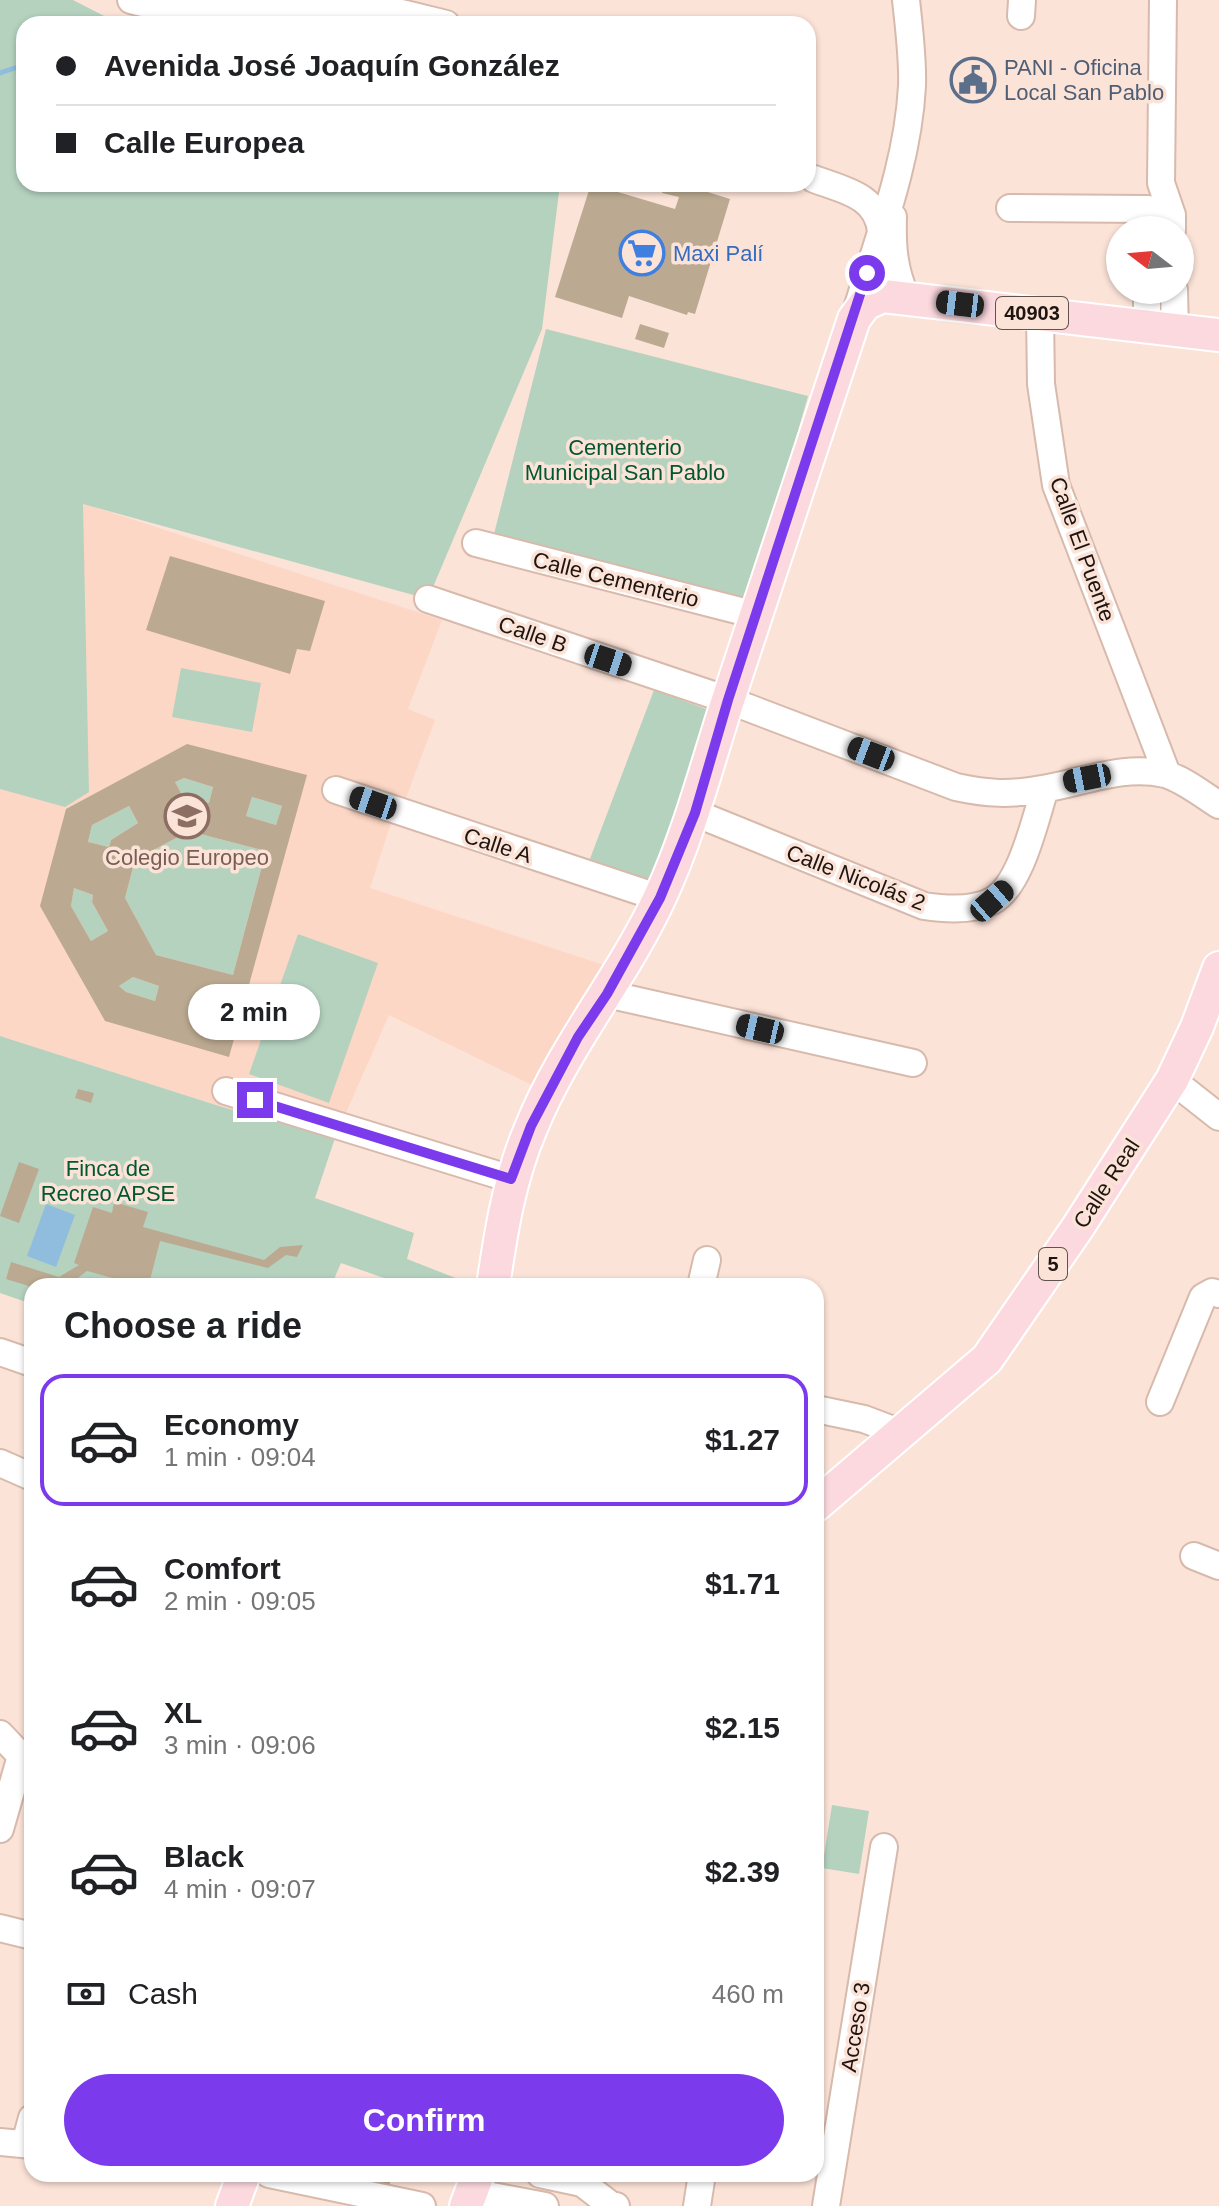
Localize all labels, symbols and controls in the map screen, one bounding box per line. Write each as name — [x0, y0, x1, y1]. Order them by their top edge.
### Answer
text: Avenida José Joaquín González — [104, 49, 560, 82]
place label: PANI - Oficina Local San Pablo — [1004, 55, 1164, 105]
public building icon: PANI - Oficina Local San Pablo — [949, 56, 997, 104]
text: Calle Europea — [104, 126, 304, 159]
north arrow — [1106, 216, 1194, 304]
map controls — [1106, 216, 1194, 304]
supermarket icon: Maxi Palí — [618, 229, 666, 277]
place label: Maxi Palí — [673, 241, 763, 266]
route start — [849, 255, 885, 291]
car — [935, 289, 985, 319]
road number: 40903 — [996, 297, 1068, 329]
park label: Cementerio Municipal San Pablo — [525, 435, 725, 485]
street label: Calle El Puente — [1045, 474, 1120, 625]
street label: Calle Cementerio — [530, 547, 701, 612]
street label: Calle B — [495, 611, 570, 658]
car — [581, 641, 635, 679]
car — [844, 734, 898, 774]
car — [1061, 762, 1113, 794]
car — [346, 784, 400, 822]
school or university icon: Colegio Europeo — [163, 792, 211, 840]
street label: Calle A — [461, 823, 535, 868]
street label: Calle Nicolás 2 — [783, 840, 929, 915]
place label: Colegio Europeo — [105, 845, 269, 870]
car — [966, 876, 1018, 926]
callout: 2 min — [189, 984, 321, 1040]
text: 2 min — [220, 997, 288, 1027]
car — [734, 1012, 786, 1046]
route end — [237, 1082, 273, 1118]
street label: Calle Real — [1068, 1134, 1145, 1233]
park label: Finca de Recreo APSE — [41, 1156, 175, 1206]
road number: 5 — [1039, 1248, 1067, 1280]
text: Choose a ride — [64, 1305, 302, 1346]
icon: car — [68, 1404, 140, 1476]
text: Economy — [164, 1408, 299, 1441]
text: $1.27 — [705, 1423, 780, 1456]
text: 1 min · 09:04 — [164, 1442, 316, 1472]
icon: car — [68, 1548, 140, 1620]
text: Comfort — [164, 1552, 281, 1585]
text: $1.71 — [705, 1567, 780, 1600]
text: 2 min · 09:05 — [164, 1586, 316, 1616]
icon: car — [68, 1692, 140, 1764]
text: XL — [164, 1696, 202, 1729]
text: $2.15 — [705, 1711, 780, 1744]
text: 3 min · 09:06 — [164, 1730, 316, 1760]
icon: car — [68, 1836, 140, 1908]
text: Black — [164, 1840, 244, 1873]
text: $2.39 — [705, 1855, 780, 1888]
text: 4 min · 09:07 — [164, 1874, 316, 1904]
icon: cash — [64, 1972, 108, 2016]
text: Cash — [128, 1977, 198, 2010]
text: 460 m — [712, 1979, 784, 2009]
street label: Acceso 3 — [836, 1980, 875, 2074]
button: Confirm — [64, 2074, 784, 2166]

